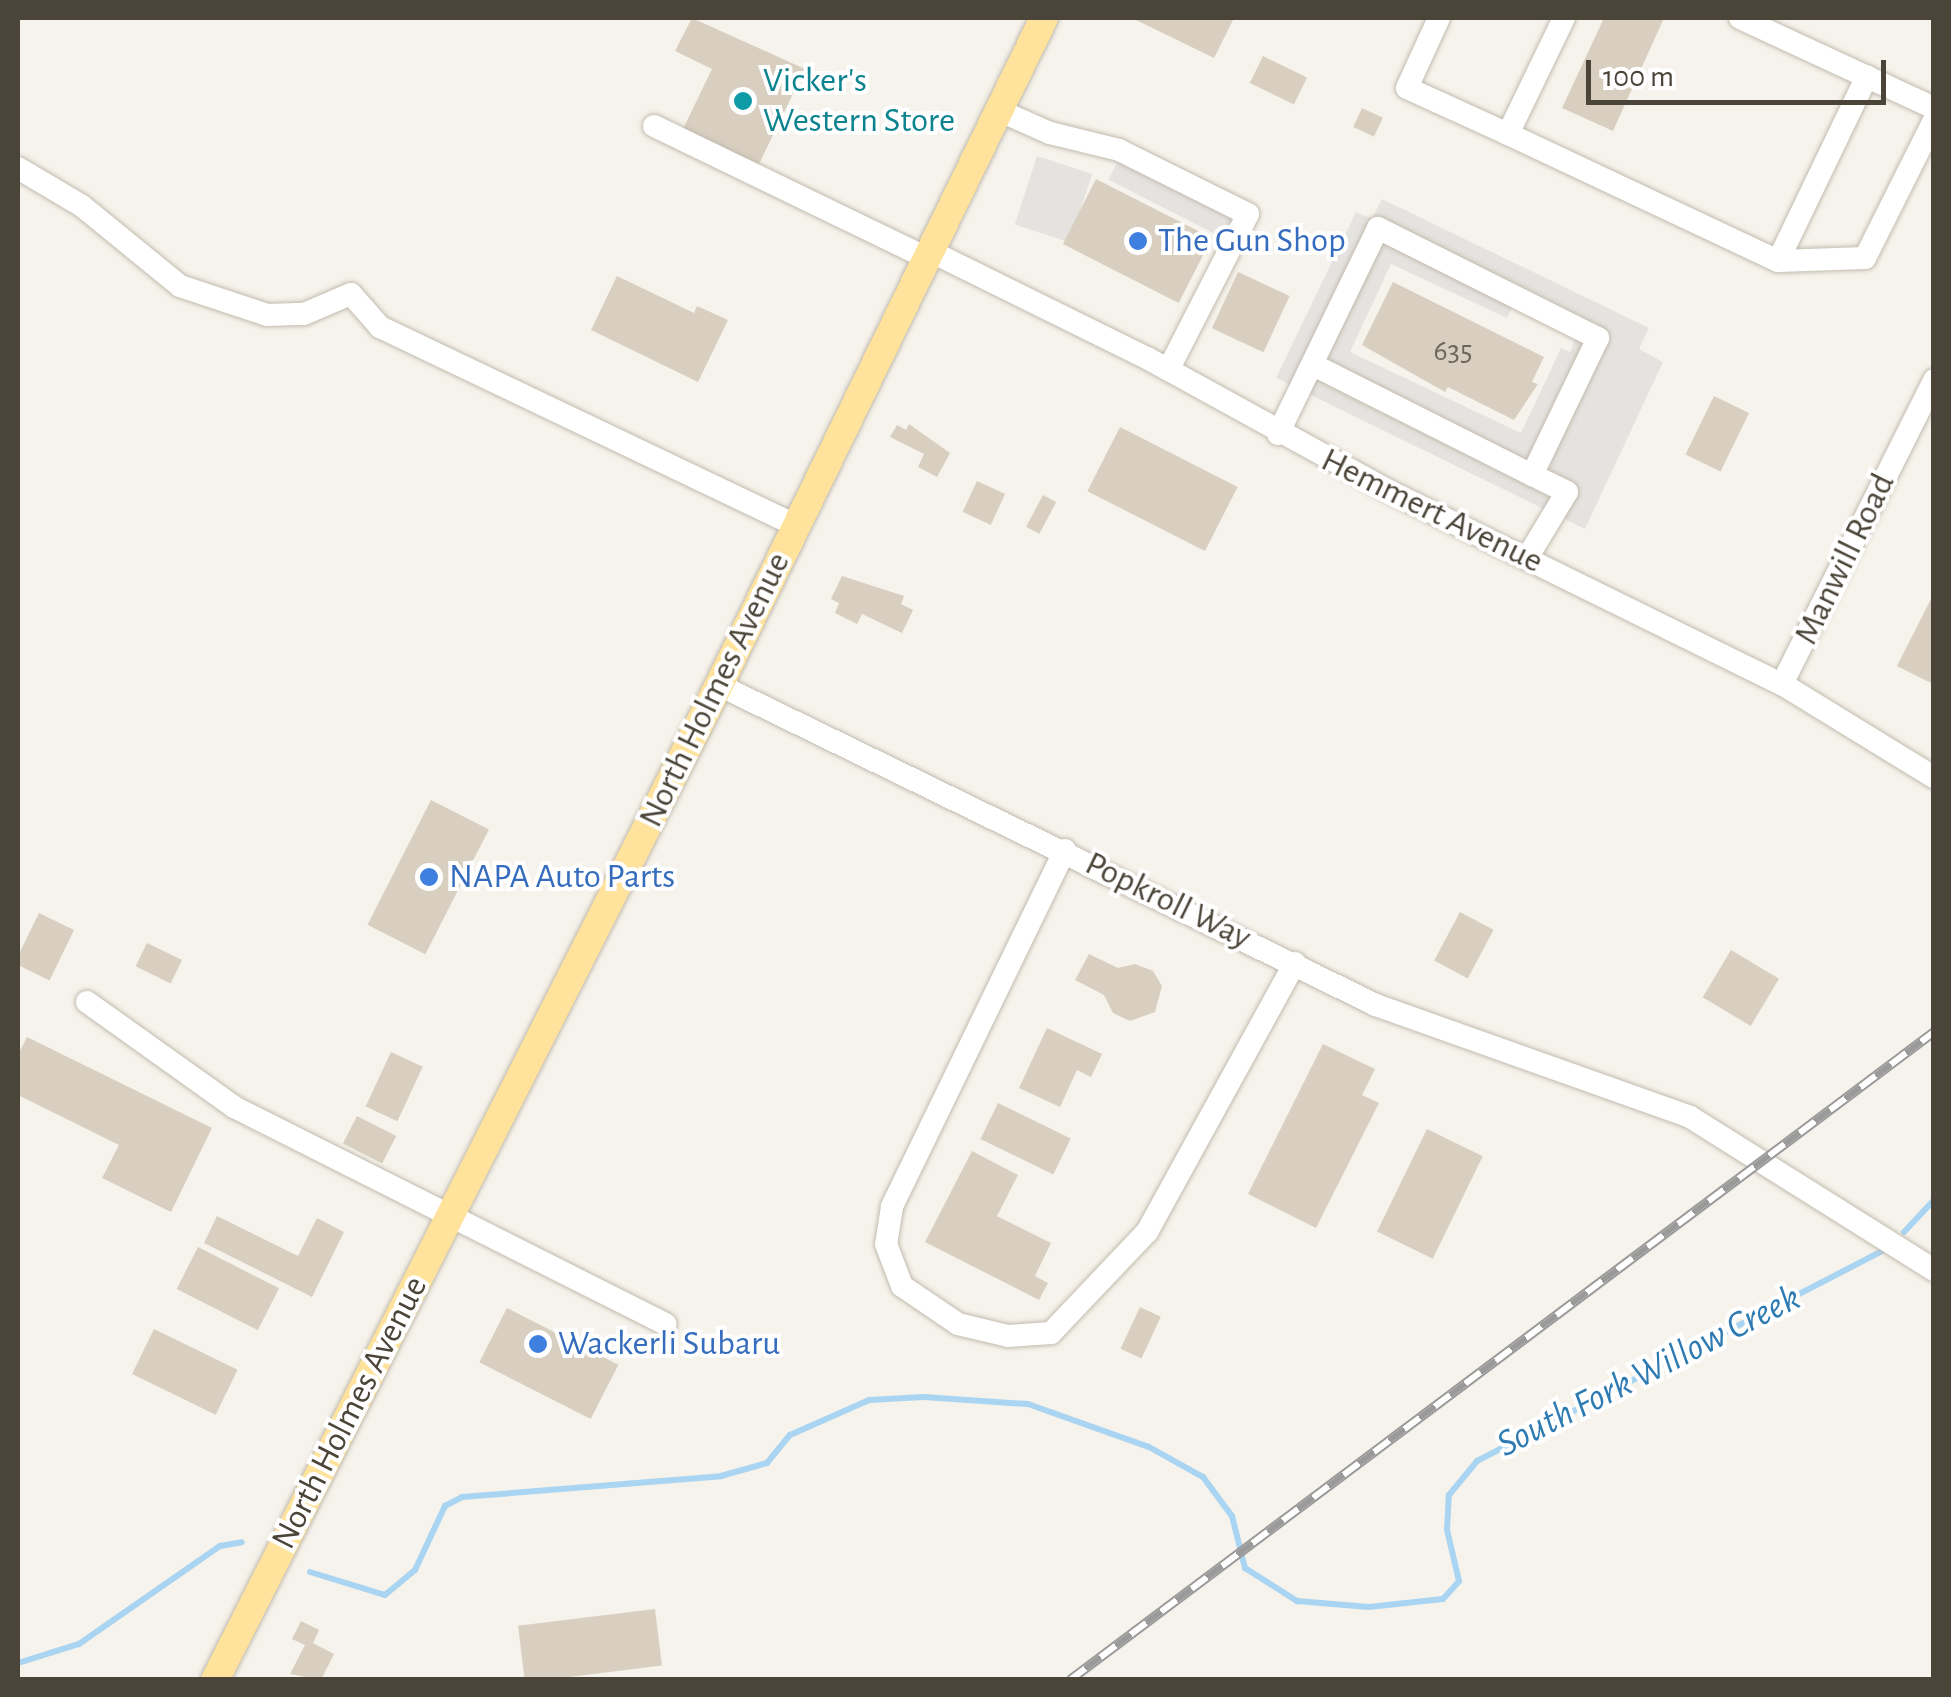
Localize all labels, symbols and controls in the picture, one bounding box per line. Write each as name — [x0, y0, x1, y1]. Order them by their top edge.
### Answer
scale bar — [1591, 40, 1891, 102]
place label: Vicker's Western Store — [763, 60, 955, 142]
text: 100 m — [1603, 62, 1674, 92]
marker: Vicker's Western Store — [732, 90, 754, 112]
place label: The Gun Shop — [1158, 220, 1346, 262]
marker: The Gun Shop — [1127, 230, 1149, 252]
house number: 635 — [1434, 333, 1472, 369]
street label: Hemmert Avenue — [1314, 439, 1550, 583]
street label: Manwill Road — [1786, 467, 1904, 651]
street label: North Holmes Avenue — [630, 546, 800, 834]
street label: Popkroll Way — [1078, 843, 1258, 959]
place label: NAPA Auto Parts — [449, 856, 675, 898]
marker: NAPA Auto Parts — [418, 866, 440, 888]
street label: North Holmes Avenue — [263, 1270, 437, 1556]
water label: South Fork Willow Creek — [1490, 1276, 1808, 1468]
place label: Wackerli Subaru — [558, 1323, 780, 1365]
marker: Wackerli Subaru — [527, 1333, 549, 1355]

